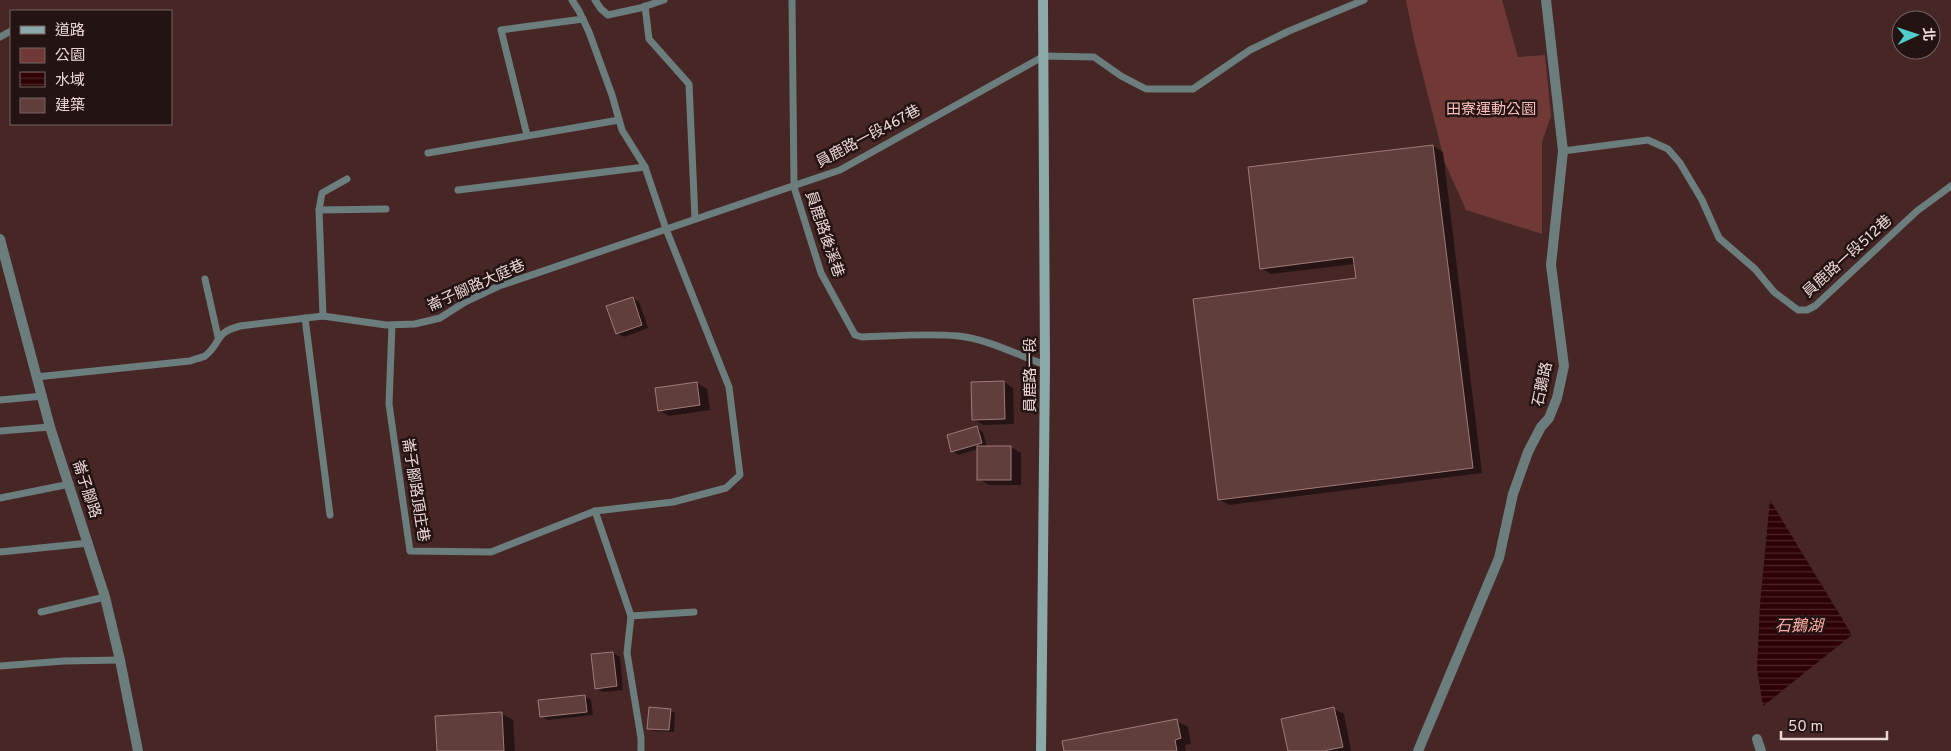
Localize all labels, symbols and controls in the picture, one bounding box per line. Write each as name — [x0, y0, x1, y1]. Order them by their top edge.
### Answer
legend — [10, 10, 172, 125]
north arrow — [1891, 10, 1941, 60]
text: 道路 — [55, 22, 85, 41]
text: 北 — [1919, 27, 1936, 42]
text: 公園 — [55, 47, 85, 66]
text: 水域 — [55, 72, 85, 91]
text: 建築 — [55, 97, 85, 116]
park label: 田寮運動公園 — [1446, 101, 1536, 120]
street label: 員鹿路一段467巷 — [813, 102, 924, 173]
street label: 員鹿路後溪巷 — [800, 189, 847, 280]
street label: 員鹿路一段512巷 — [1799, 212, 1897, 302]
street label: 崙子腳路大庭巷 — [425, 256, 528, 316]
street label: 員鹿路一段 — [1022, 337, 1041, 413]
street label: 石鵝路 — [1529, 360, 1557, 408]
street label: 崙子腳路頂庄巷 — [397, 437, 432, 544]
street label: 崙子腳路 — [67, 458, 104, 521]
water label: 石鵝湖 — [1775, 617, 1826, 637]
scale bar — [1781, 708, 1887, 740]
text: 50 m — [1788, 718, 1823, 737]

